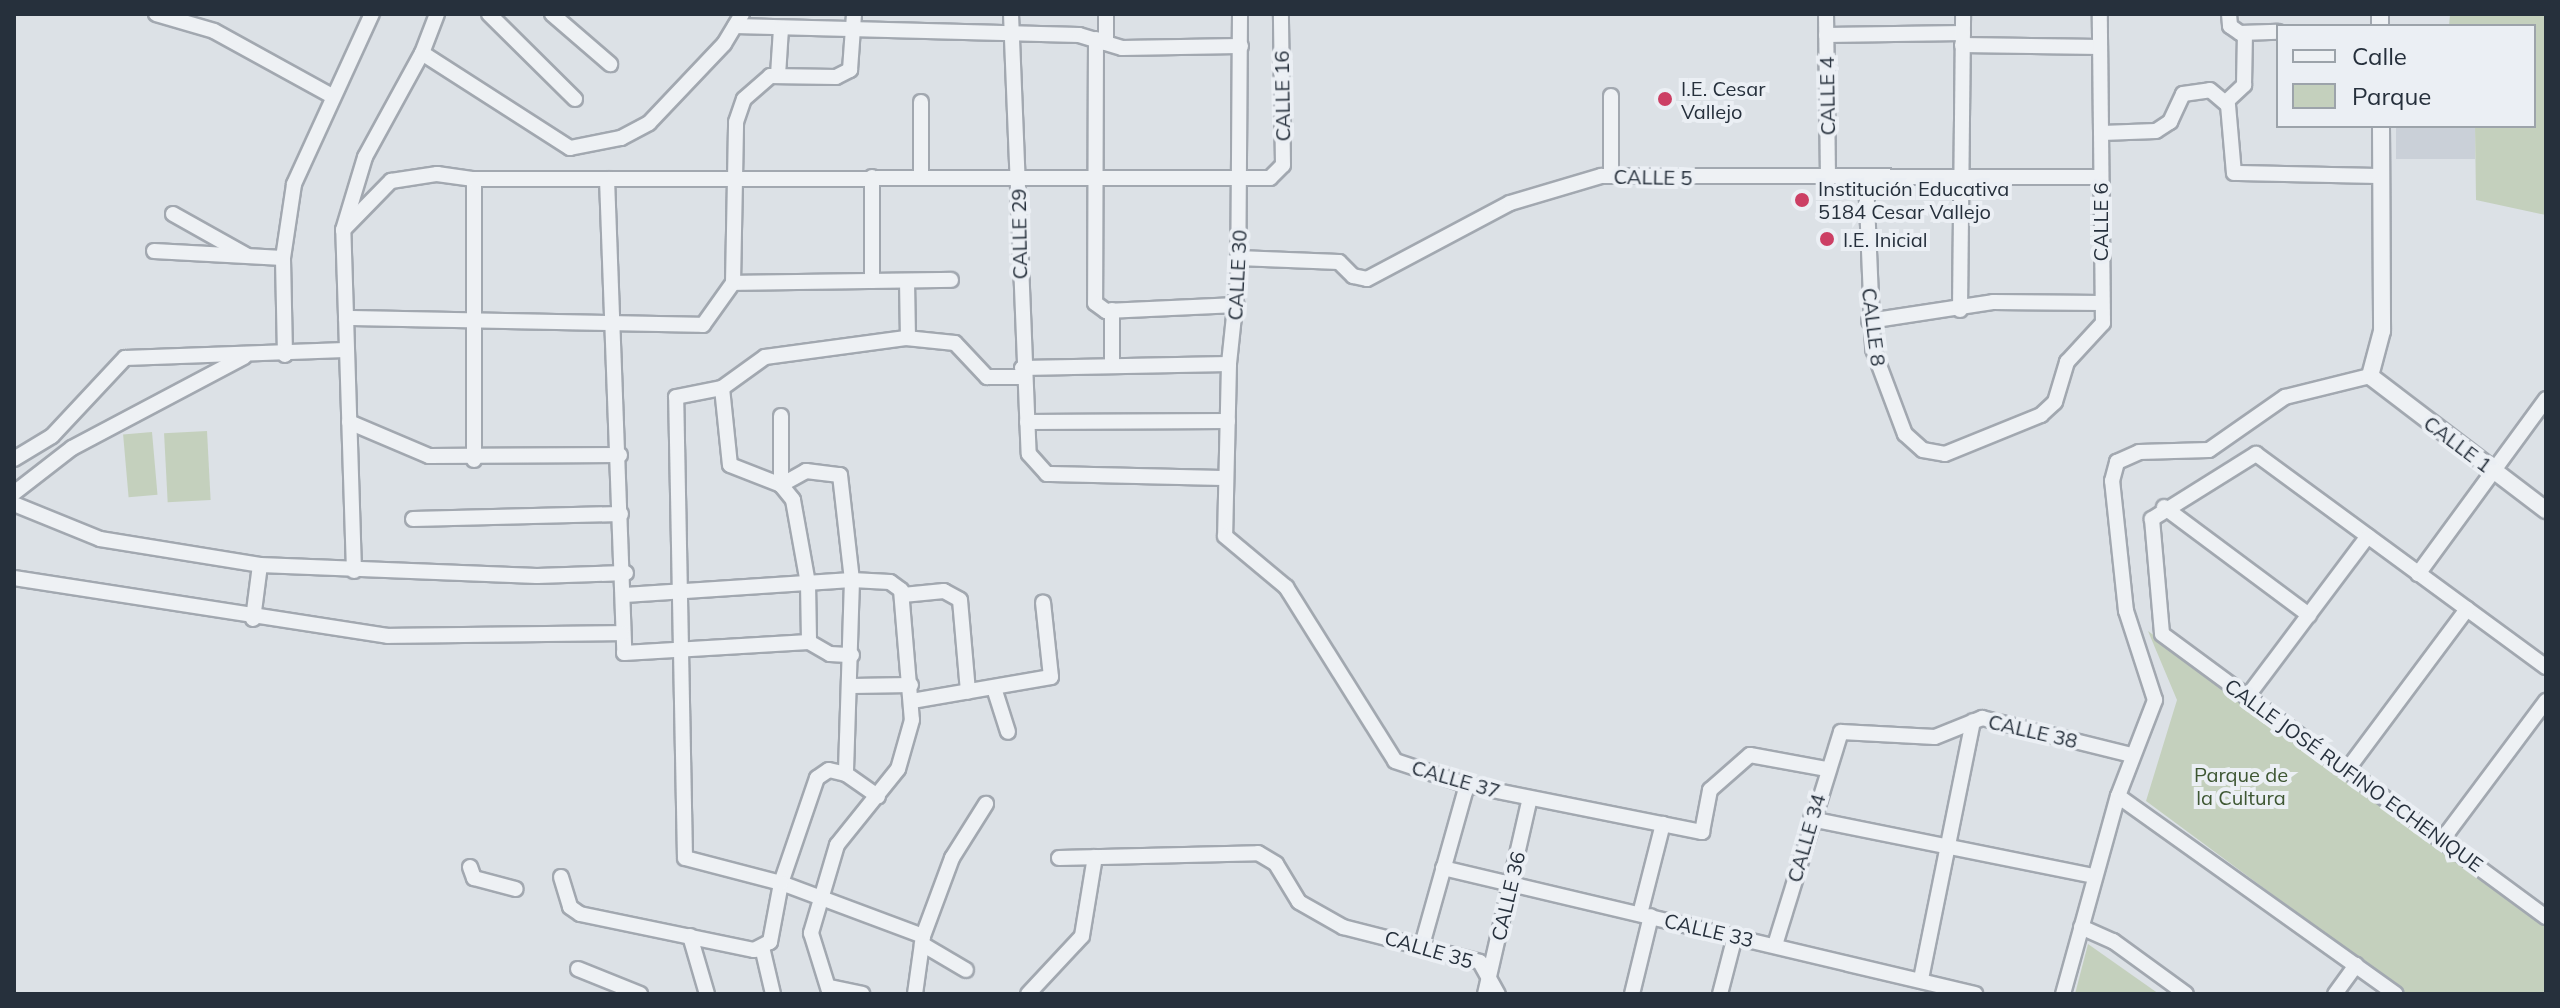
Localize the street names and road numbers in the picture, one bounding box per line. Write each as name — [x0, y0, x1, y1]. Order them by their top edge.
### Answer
street label: CALLE 16 — [1269, 50, 1295, 142]
street label: CALLE 4 — [1814, 56, 1840, 136]
street label: CALLE 5 — [1613, 164, 1693, 190]
street label: CALLE 6 — [2088, 183, 2112, 261]
street label: CALLE 29 — [1006, 188, 1032, 280]
street label: CALLE 30 — [1223, 229, 1251, 321]
street label: CALLE 8 — [1857, 286, 1891, 368]
street label: CALLE 1 — [2419, 411, 2497, 477]
street label: CALLE JOSÉ RUFINO ECHENIQUE — [2220, 673, 2488, 877]
street label: CALLE 38 — [1986, 709, 2080, 753]
street label: CALLE 37 — [1409, 755, 1503, 803]
street label: CALLE 34 — [1782, 791, 1830, 885]
street label: CALLE 36 — [1486, 849, 1530, 943]
street label: CALLE 33 — [1662, 908, 1756, 952]
street label: CALLE 35 — [1382, 925, 1476, 973]

